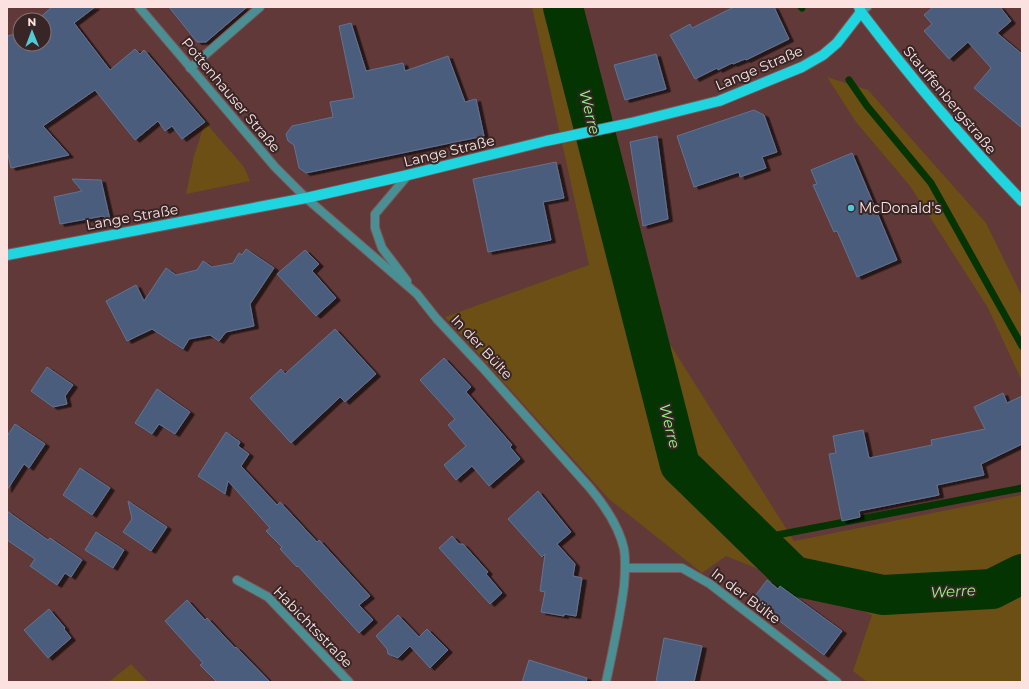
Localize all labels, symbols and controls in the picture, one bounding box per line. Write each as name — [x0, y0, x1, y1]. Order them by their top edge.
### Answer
north arrow — [12, 12, 52, 52]
text: N — [27, 15, 36, 29]
street label: Pottenhauser Straße — [178, 34, 284, 156]
street label: Lange Straße — [713, 42, 805, 94]
street label: Stauffenbergstraße — [900, 42, 1000, 158]
water label: Werre — [575, 88, 605, 136]
street label: Lange Straße — [402, 131, 496, 171]
place label: McDonald's — [859, 199, 941, 217]
street label: Lange Straße — [85, 200, 179, 234]
marker: McDonald's — [846, 203, 856, 213]
street label: In der Bülte — [447, 311, 517, 383]
water label: Werre — [655, 402, 685, 450]
street label: In der Bülte — [708, 564, 784, 628]
water label: Werre — [930, 580, 976, 602]
street label: Habichtsstraße — [270, 583, 356, 671]

